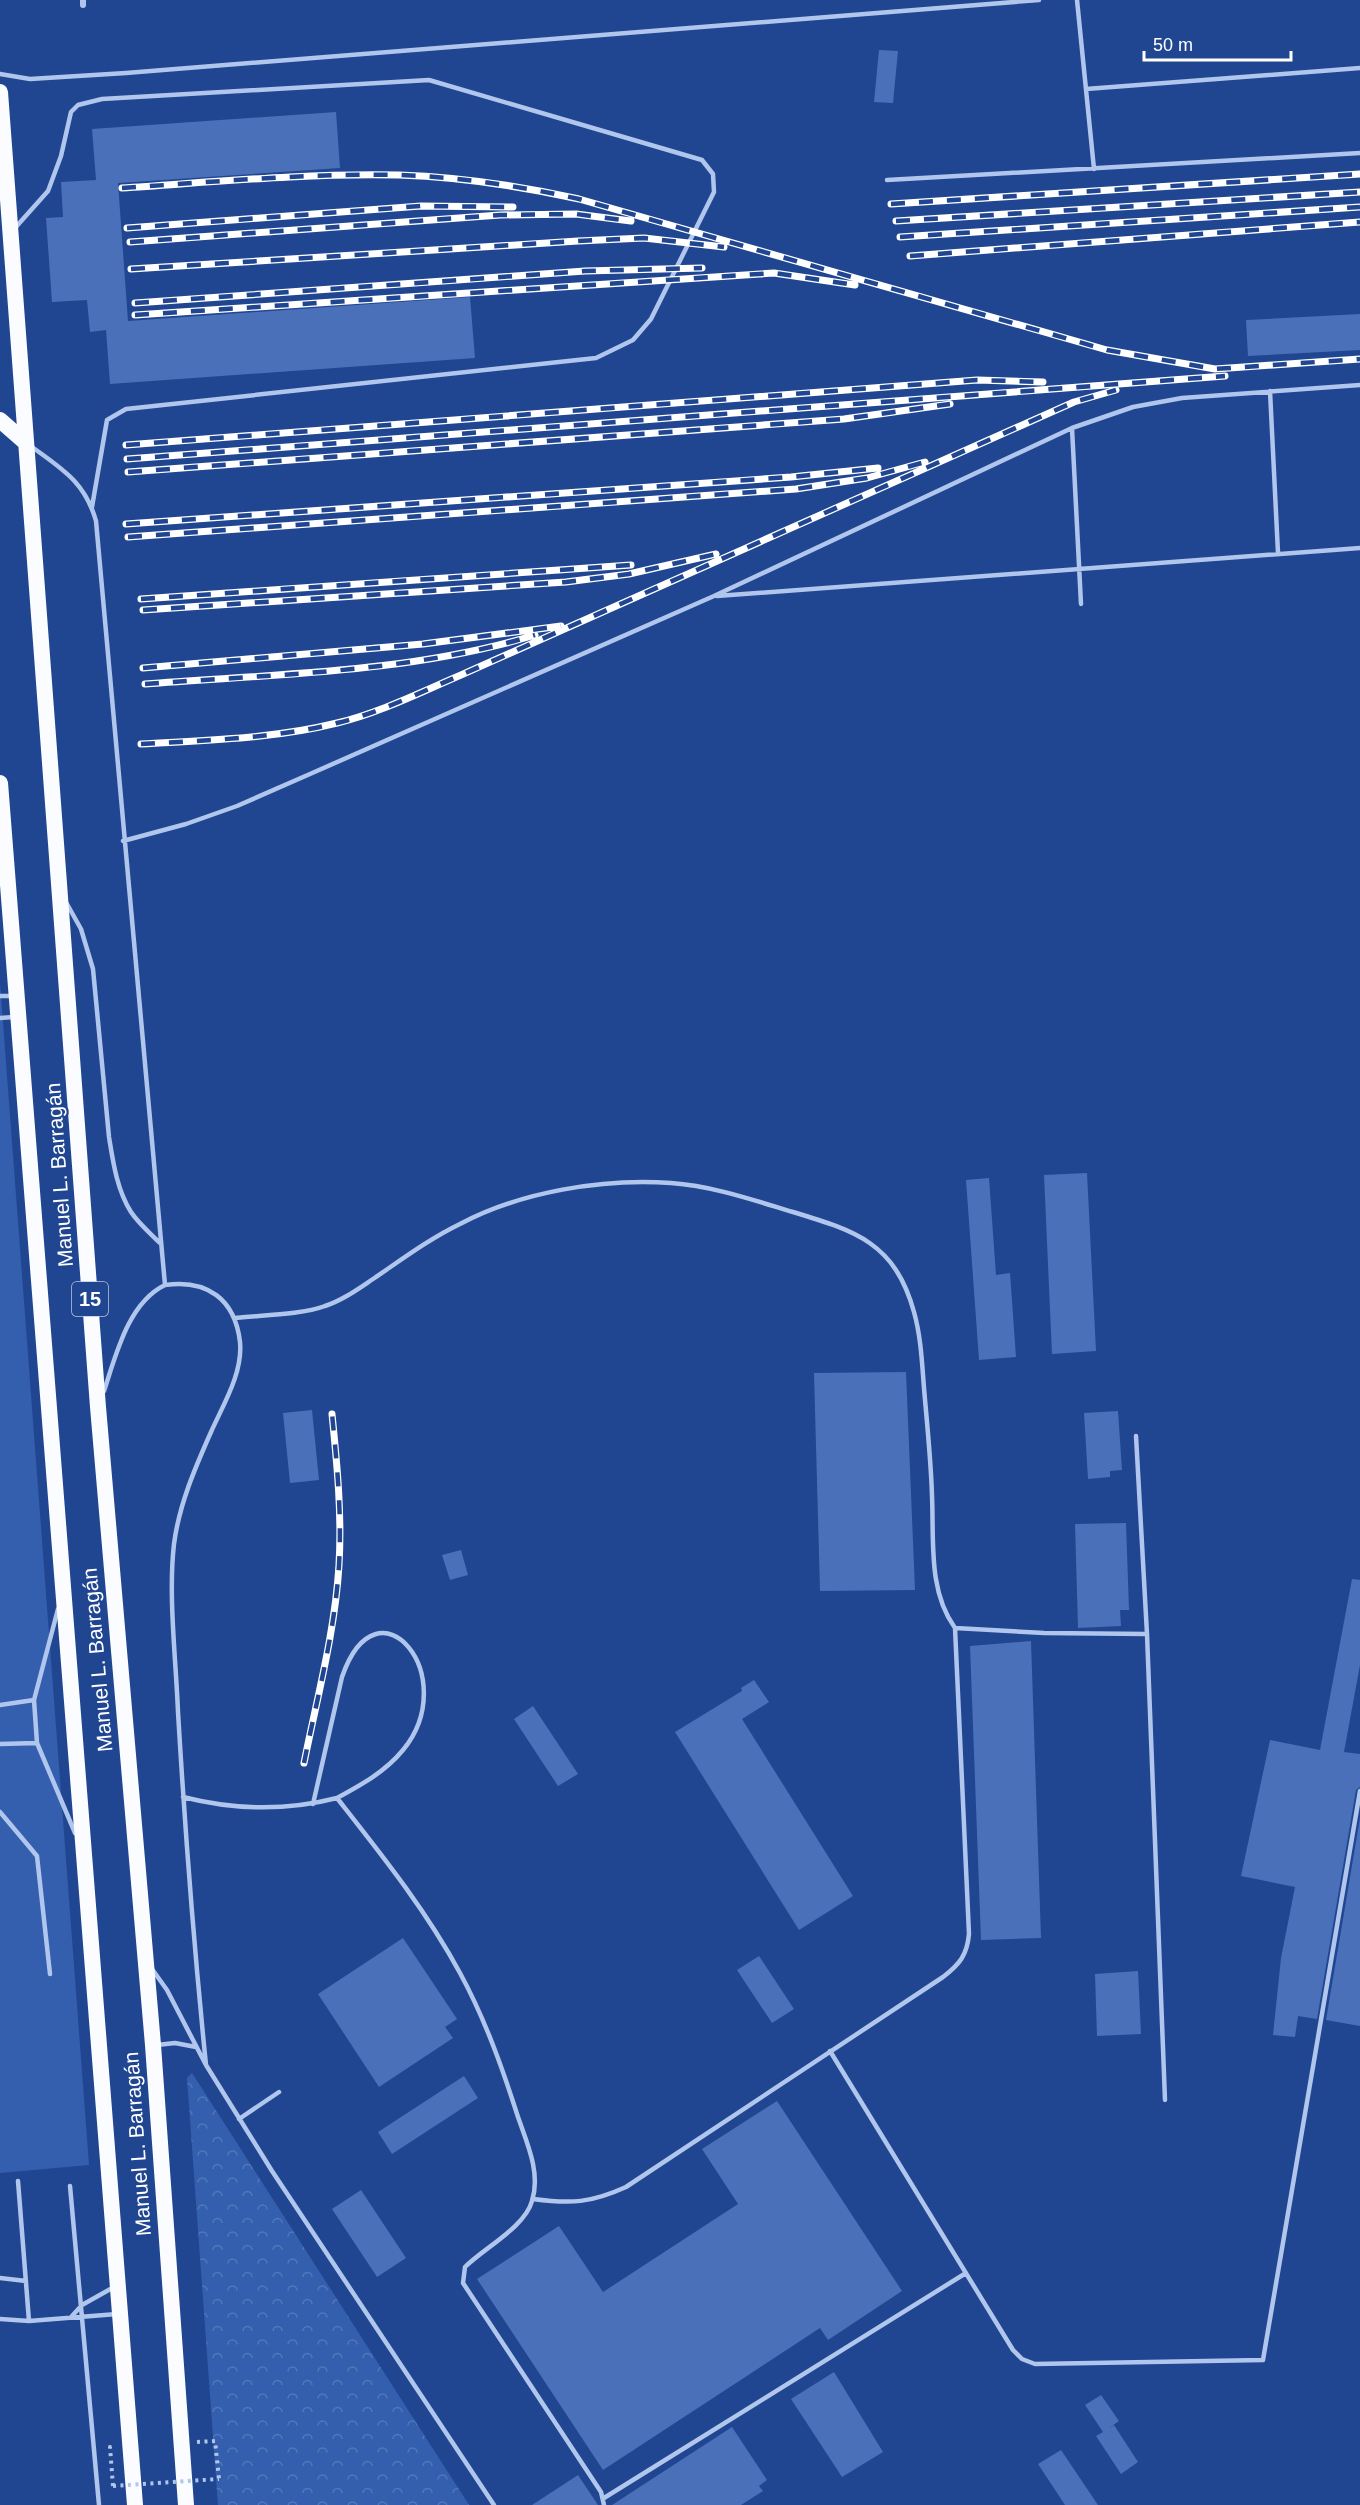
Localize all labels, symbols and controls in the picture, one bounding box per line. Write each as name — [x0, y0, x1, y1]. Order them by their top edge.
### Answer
scale bar — [1144, 24, 1291, 62]
text: 50 m — [1153, 35, 1193, 55]
street label: Manuel L. Barragán — [41, 1082, 77, 1268]
road number: 15 — [72, 1282, 108, 1316]
street label: Manuel L. Barragán — [78, 1567, 116, 1753]
street label: Manuel L. Barragán — [119, 2051, 155, 2237]

